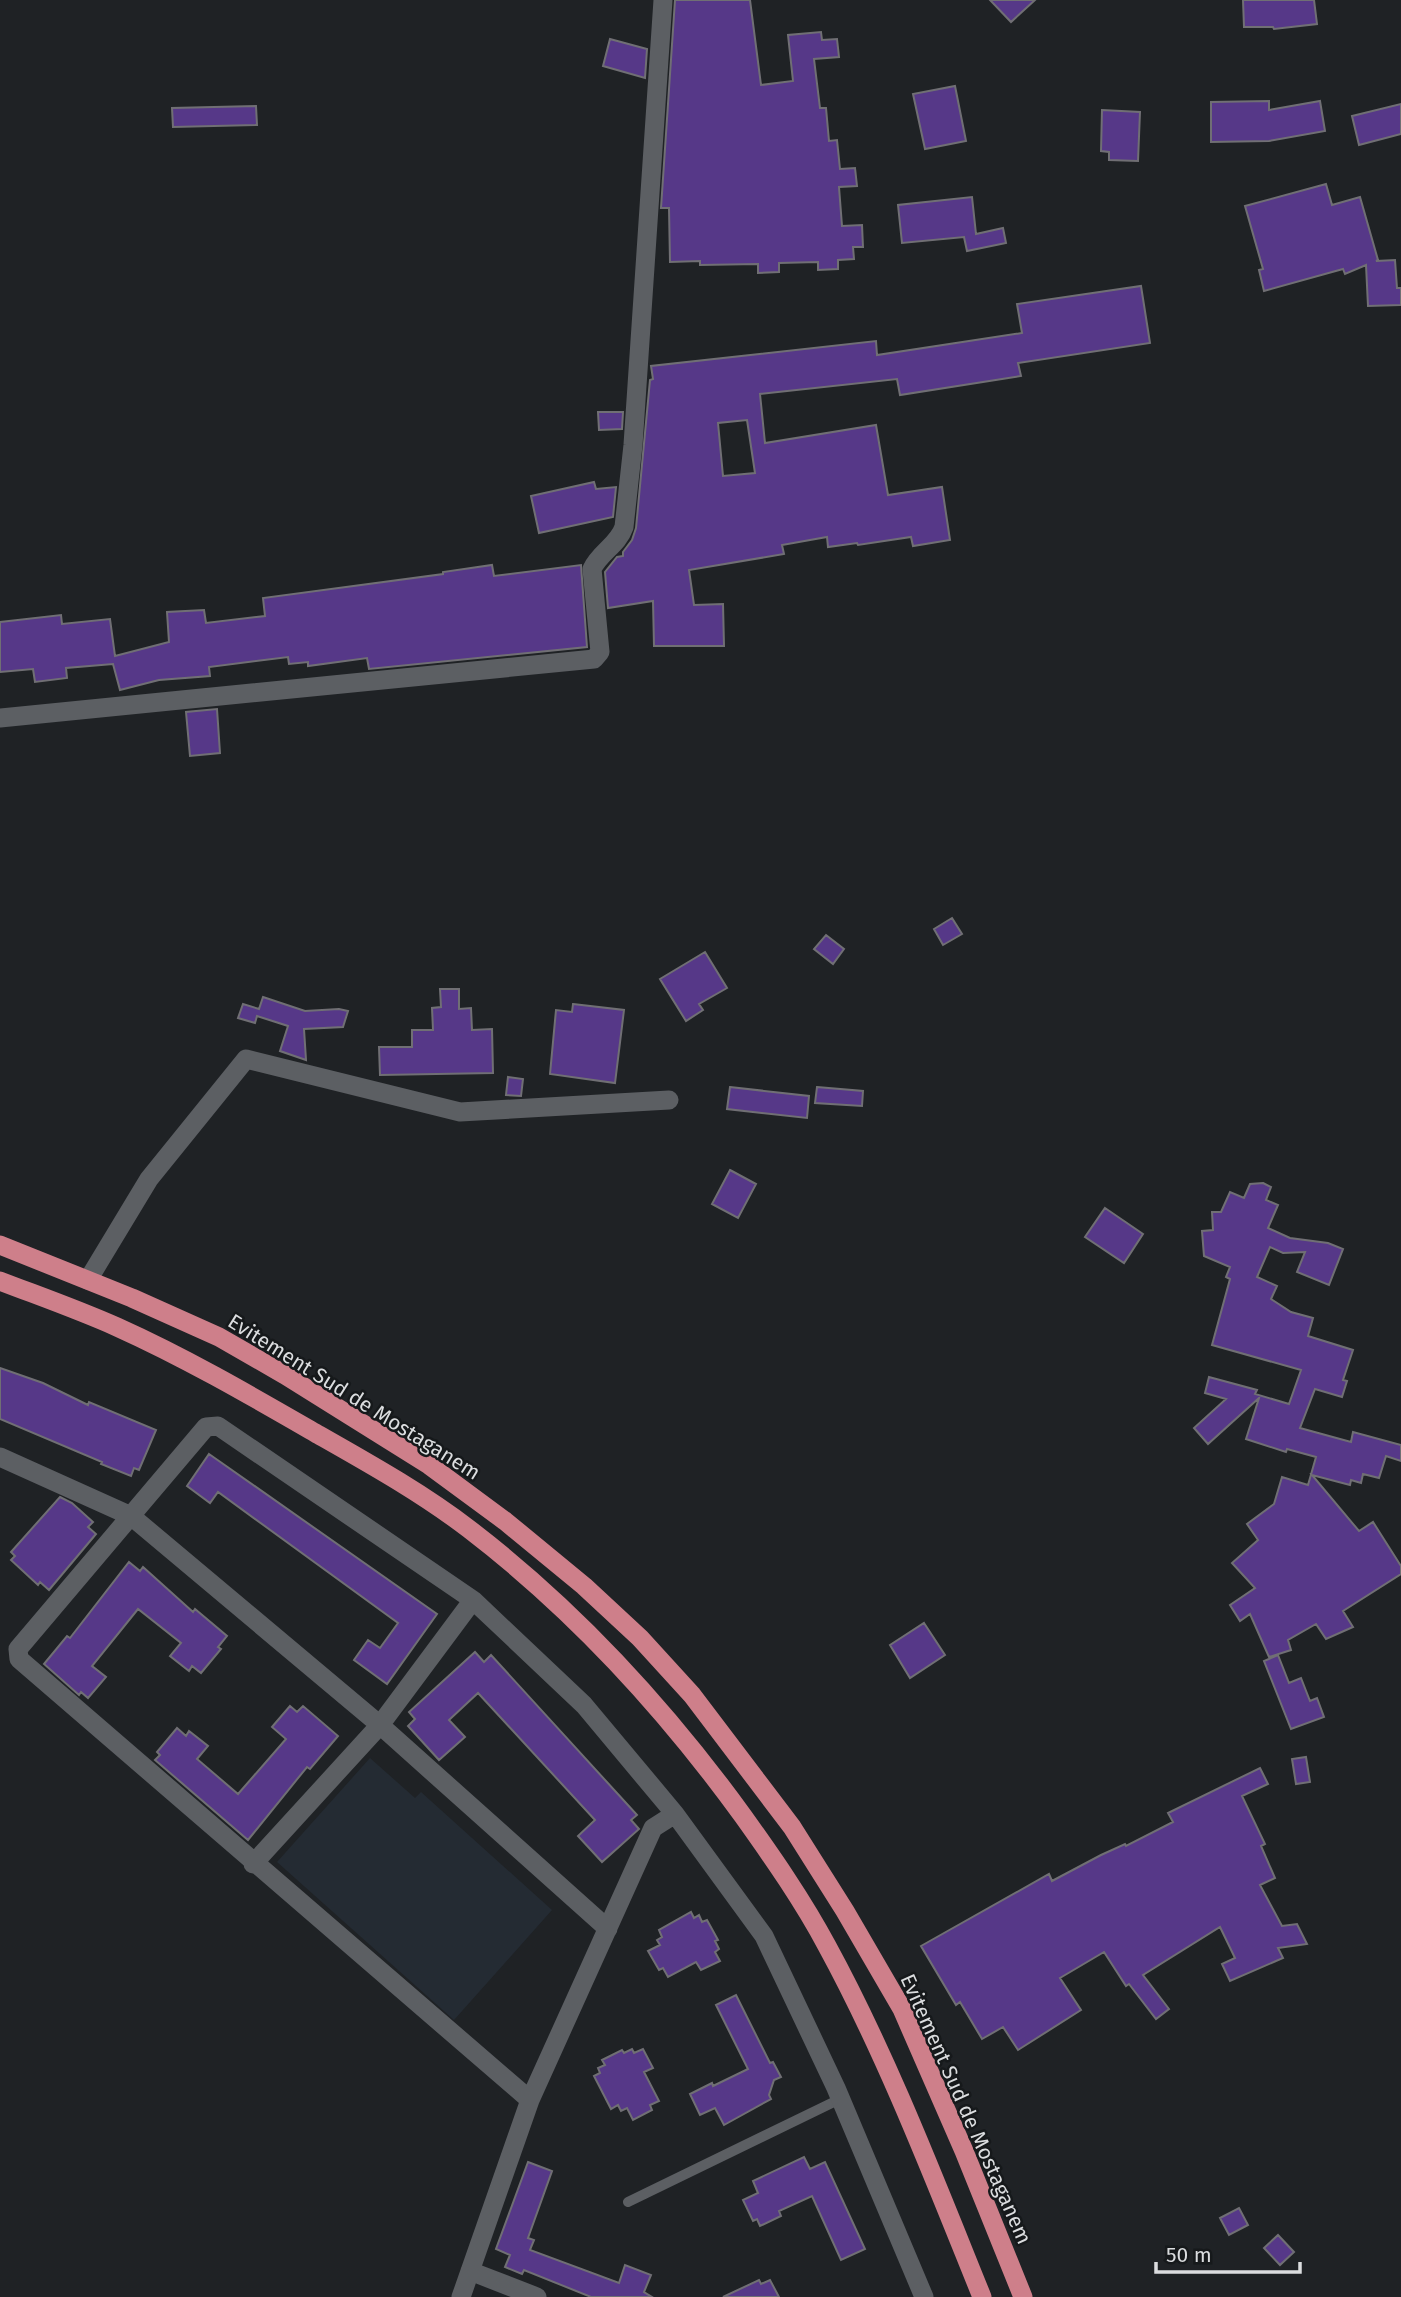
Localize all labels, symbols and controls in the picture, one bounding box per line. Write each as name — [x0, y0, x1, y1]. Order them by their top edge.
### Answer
street label: Evitement Sud de Mostaganem — [223, 1308, 485, 1486]
street label: Evitement Sud de Mostaganem — [895, 1970, 1037, 2248]
scale bar — [1156, 2230, 1300, 2274]
text: 50 m — [1166, 2242, 1212, 2268]

